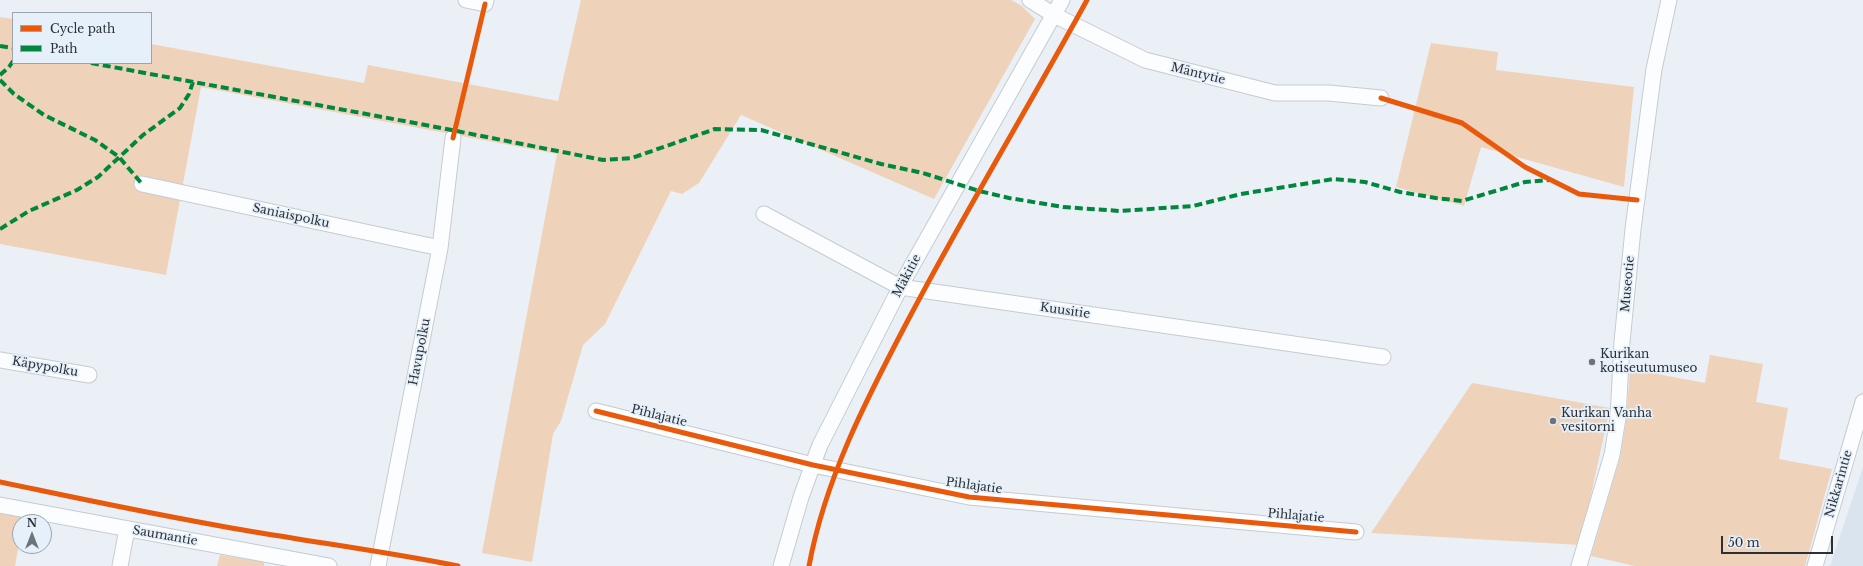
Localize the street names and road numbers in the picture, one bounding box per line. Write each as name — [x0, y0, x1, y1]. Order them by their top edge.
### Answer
street label: Mäntytie — [1169, 60, 1227, 88]
street label: Saniaispolku — [251, 201, 331, 231]
street label: Mäkitie — [890, 252, 924, 300]
street label: Museotie — [1618, 255, 1638, 313]
street label: Kuusitie — [1039, 300, 1091, 322]
street label: Havupolku — [406, 317, 434, 387]
street label: Käpypolku — [11, 354, 79, 380]
street label: Pihlajatie — [630, 402, 688, 430]
street label: Nikkarintie — [1822, 448, 1856, 520]
street label: Pihlajatie — [945, 475, 1003, 497]
street label: Pihlajatie — [1267, 506, 1325, 526]
street label: Saumantie — [131, 523, 199, 549]

